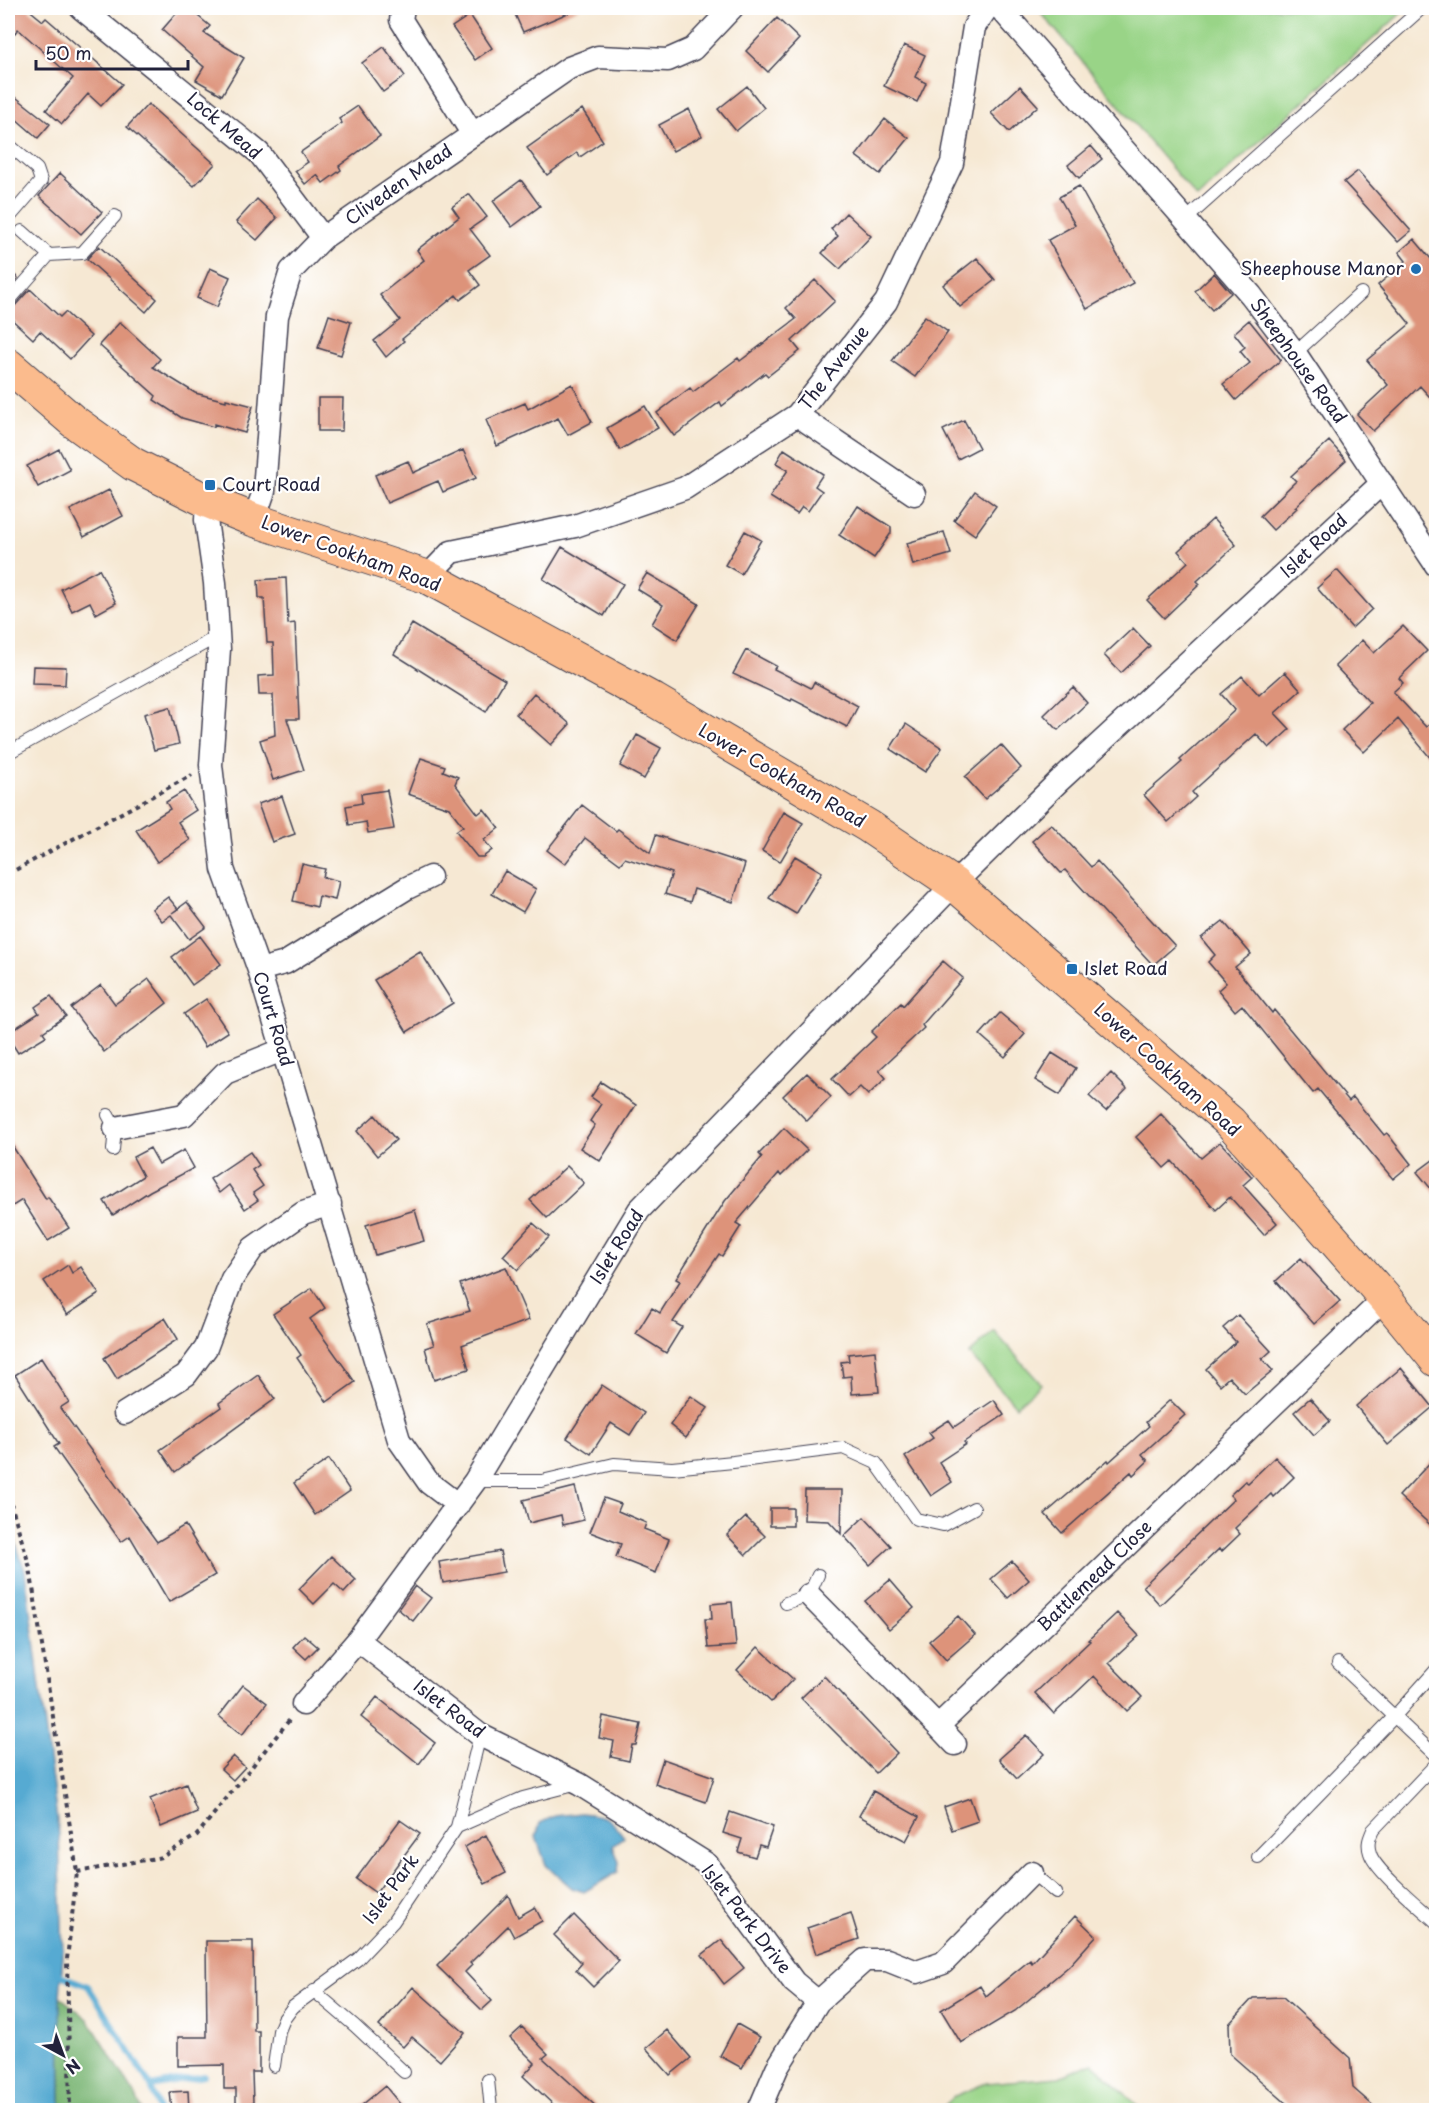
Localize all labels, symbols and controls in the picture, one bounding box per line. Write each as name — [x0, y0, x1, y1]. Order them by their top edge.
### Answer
scale bar — [36, 33, 188, 71]
text: 50 m — [45, 39, 92, 66]
street label: Lock Mead — [182, 85, 268, 165]
street label: Cliveden Mead — [339, 137, 457, 231]
place label: Sheephouse Manor — [1240, 254, 1405, 281]
marker: Sheephouse Manor — [1409, 262, 1423, 276]
street label: Sheephouse Road — [1244, 292, 1354, 429]
street label: The Avenue — [791, 319, 875, 415]
place label: Court Road — [222, 470, 321, 497]
marker: Court Road — [203, 478, 217, 492]
street label: Islet Road — [1273, 506, 1353, 583]
street label: Lower Cookham Road — [258, 508, 445, 598]
street label: Lower Cookham Road — [694, 716, 871, 834]
place label: Islet Road — [1084, 954, 1168, 981]
marker: Islet Road — [1065, 962, 1079, 976]
street label: Court Road — [247, 967, 302, 1070]
street label: Lower Cookham Road — [1089, 996, 1247, 1142]
street label: Islet Road — [582, 1204, 649, 1289]
street label: Battlemead Close — [1031, 1513, 1157, 1637]
street label: Islet Road — [408, 1672, 491, 1744]
street label: Islet Park — [355, 1847, 425, 1929]
street label: Islet Park Drive — [696, 1857, 799, 1979]
north arrow — [33, 2025, 93, 2085]
text: N — [61, 2054, 86, 2080]

